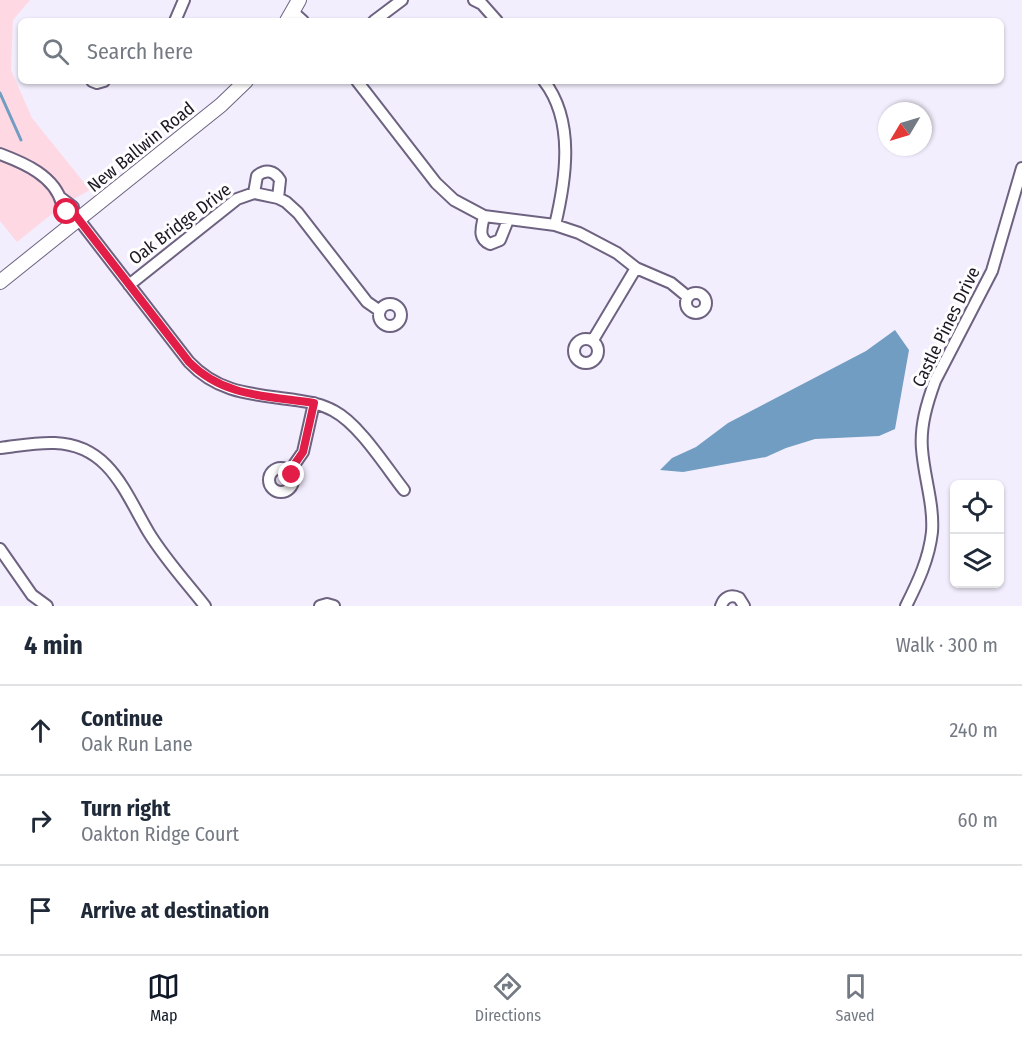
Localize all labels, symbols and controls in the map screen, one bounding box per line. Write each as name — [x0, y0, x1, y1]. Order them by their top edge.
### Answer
search box — [18, 18, 1004, 84]
icon: search — [39, 35, 72, 68]
text: Search here — [87, 38, 193, 65]
street label: New Ballwin Road — [83, 97, 199, 197]
north arrow — [878, 102, 932, 156]
street label: Oak Bridge Drive — [125, 178, 236, 270]
route start — [53, 198, 79, 224]
street label: Castle Pines Drive — [907, 263, 985, 391]
route end — [278, 461, 304, 487]
map controls — [950, 480, 1004, 588]
button: locate — [950, 480, 1004, 534]
button: layers — [950, 534, 1004, 588]
text: 4 min — [24, 630, 83, 661]
text: Walk · 300 m — [896, 633, 998, 657]
text: Continue — [81, 705, 163, 732]
icon: ahead — [24, 714, 57, 747]
text: 240 m — [949, 718, 998, 742]
text: Oak Run Lane — [81, 732, 193, 756]
text: Turn right — [81, 795, 170, 822]
icon: right — [24, 804, 57, 837]
text: 60 m — [958, 808, 998, 832]
text: Oakton Ridge Court — [81, 822, 239, 846]
icon: arrive — [24, 894, 57, 927]
text: Arrive at destination — [81, 897, 269, 924]
tab: Map — [147, 970, 180, 1025]
tab: Directions — [475, 970, 541, 1025]
tab: Saved — [836, 970, 875, 1025]

